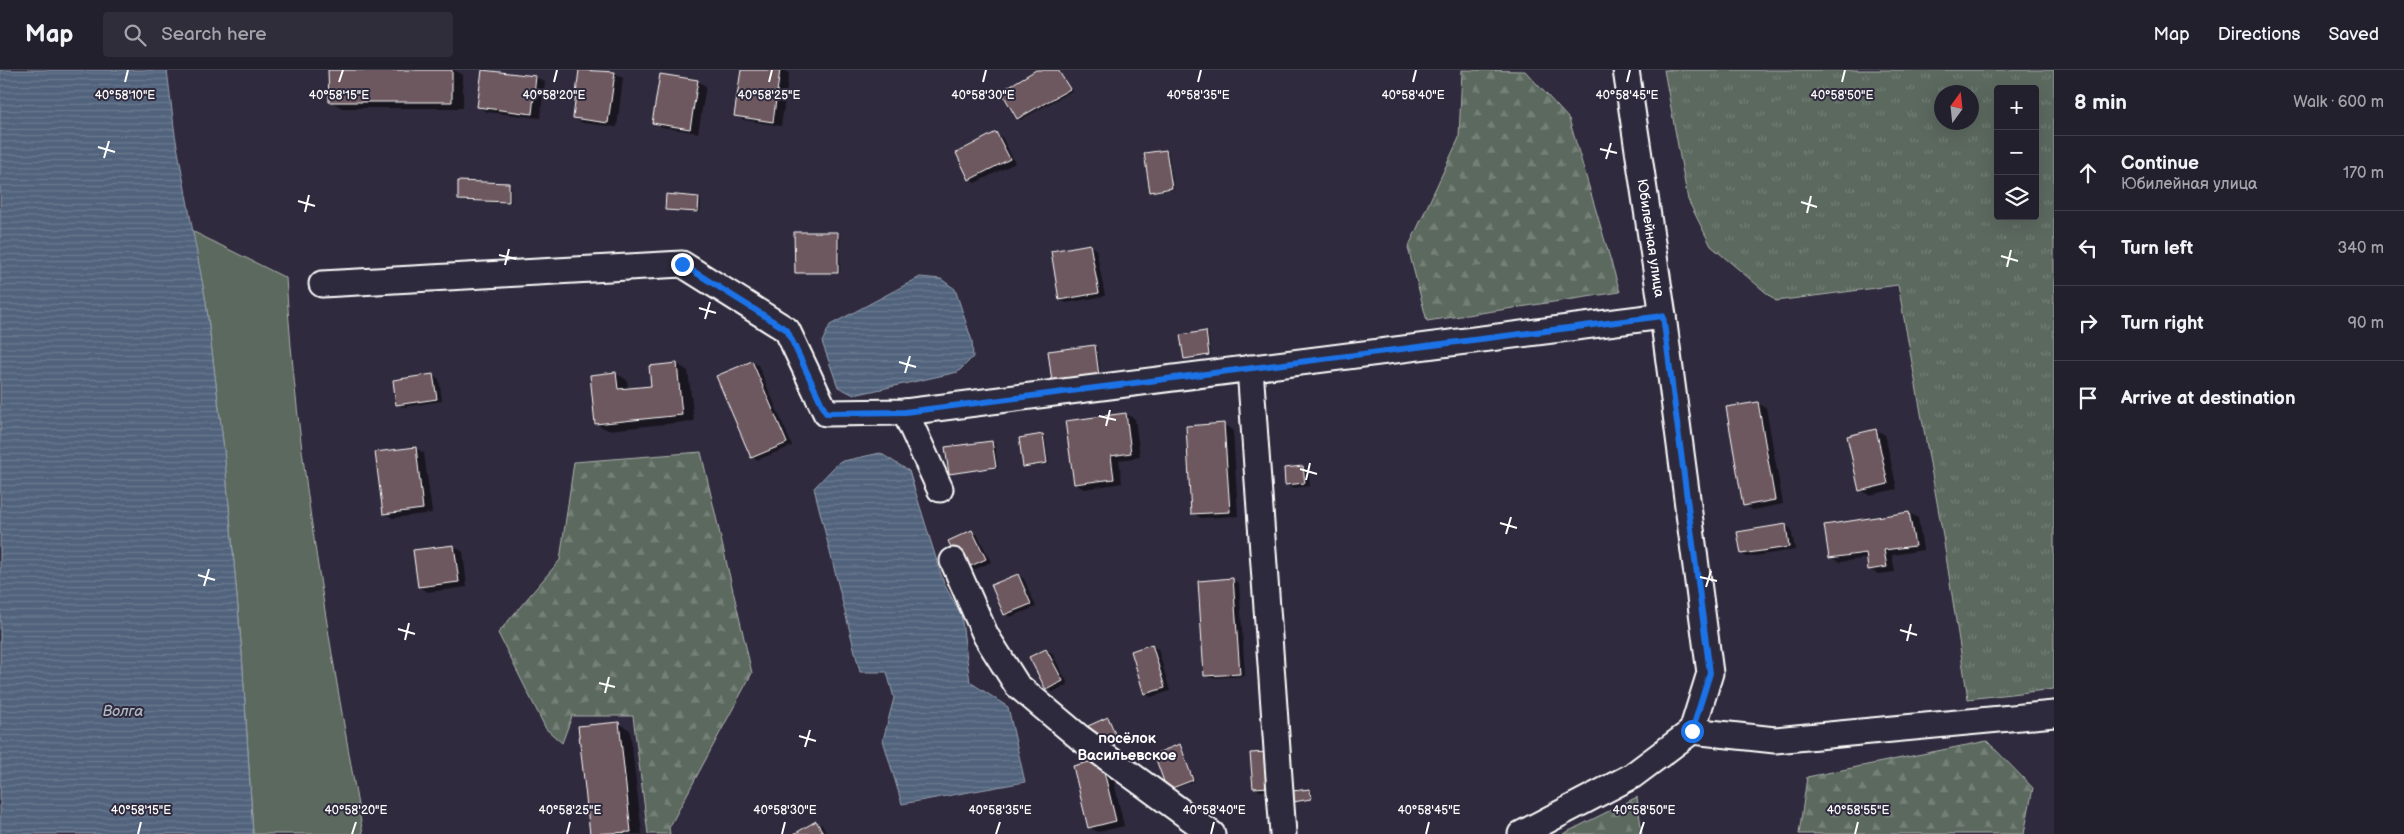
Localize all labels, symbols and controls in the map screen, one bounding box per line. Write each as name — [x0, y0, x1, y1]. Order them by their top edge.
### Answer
search box — [103, 12, 453, 57]
text: Map — [25, 20, 73, 49]
icon: search — [121, 21, 149, 49]
text: Search here — [161, 23, 267, 46]
text: Map — [2154, 24, 2190, 45]
text: Directions — [2218, 24, 2300, 45]
text: Saved — [2328, 24, 2379, 45]
north arrow — [1934, 85, 1979, 130]
map controls — [1994, 85, 2039, 220]
button: + — [1994, 85, 2039, 130]
text: 40°58'10"E — [95, 88, 155, 103]
text: 40°58'15"E — [309, 88, 369, 103]
text: 40°58'20"E — [523, 88, 586, 103]
text: 40°58'25"E — [738, 88, 800, 103]
text: 40°58'30"E — [951, 88, 1015, 103]
text: 40°58'35"E — [1166, 88, 1230, 103]
text: 40°58'40"E — [1381, 88, 1445, 103]
text: 40°58'45"E — [1595, 88, 1659, 103]
text: 40°58'50"E — [1811, 88, 1873, 103]
text: 8 min — [2074, 90, 2127, 115]
text: Walk · 600 m — [2293, 93, 2384, 112]
button: − — [1994, 130, 2039, 175]
text: Continue — [2121, 152, 2199, 175]
icon: ahead — [2074, 159, 2102, 187]
text: 170 m — [2343, 164, 2384, 183]
button: layers — [1994, 175, 2039, 220]
text: Юбилейная улица — [2121, 175, 2258, 194]
street label: Юбилейная улица — [1633, 178, 1668, 299]
icon: left — [2074, 234, 2102, 262]
text: Turn left — [2121, 237, 2193, 260]
text: 340 m — [2337, 239, 2384, 258]
route end — [671, 253, 694, 276]
icon: right — [2074, 309, 2102, 337]
text: Turn right — [2121, 312, 2204, 335]
text: 90 m — [2348, 314, 2384, 333]
icon: arrive — [2074, 384, 2102, 412]
text: Arrive at destination — [2121, 387, 2296, 410]
water label: Волга — [103, 702, 143, 721]
route start — [1681, 720, 1704, 743]
district label: посёлок Васильевское — [1078, 729, 1176, 765]
text: 40°58'15"E — [111, 803, 171, 818]
text: 40°58'20"E — [325, 803, 388, 818]
text: 40°58'25"E — [539, 803, 601, 818]
text: 40°58'30"E — [753, 803, 817, 818]
text: 40°58'35"E — [968, 803, 1032, 818]
text: 40°58'40"E — [1182, 803, 1246, 818]
text: 40°58'45"E — [1397, 803, 1461, 818]
text: 40°58'50"E — [1613, 803, 1675, 818]
text: 40°58'55"E — [1827, 803, 1889, 818]

